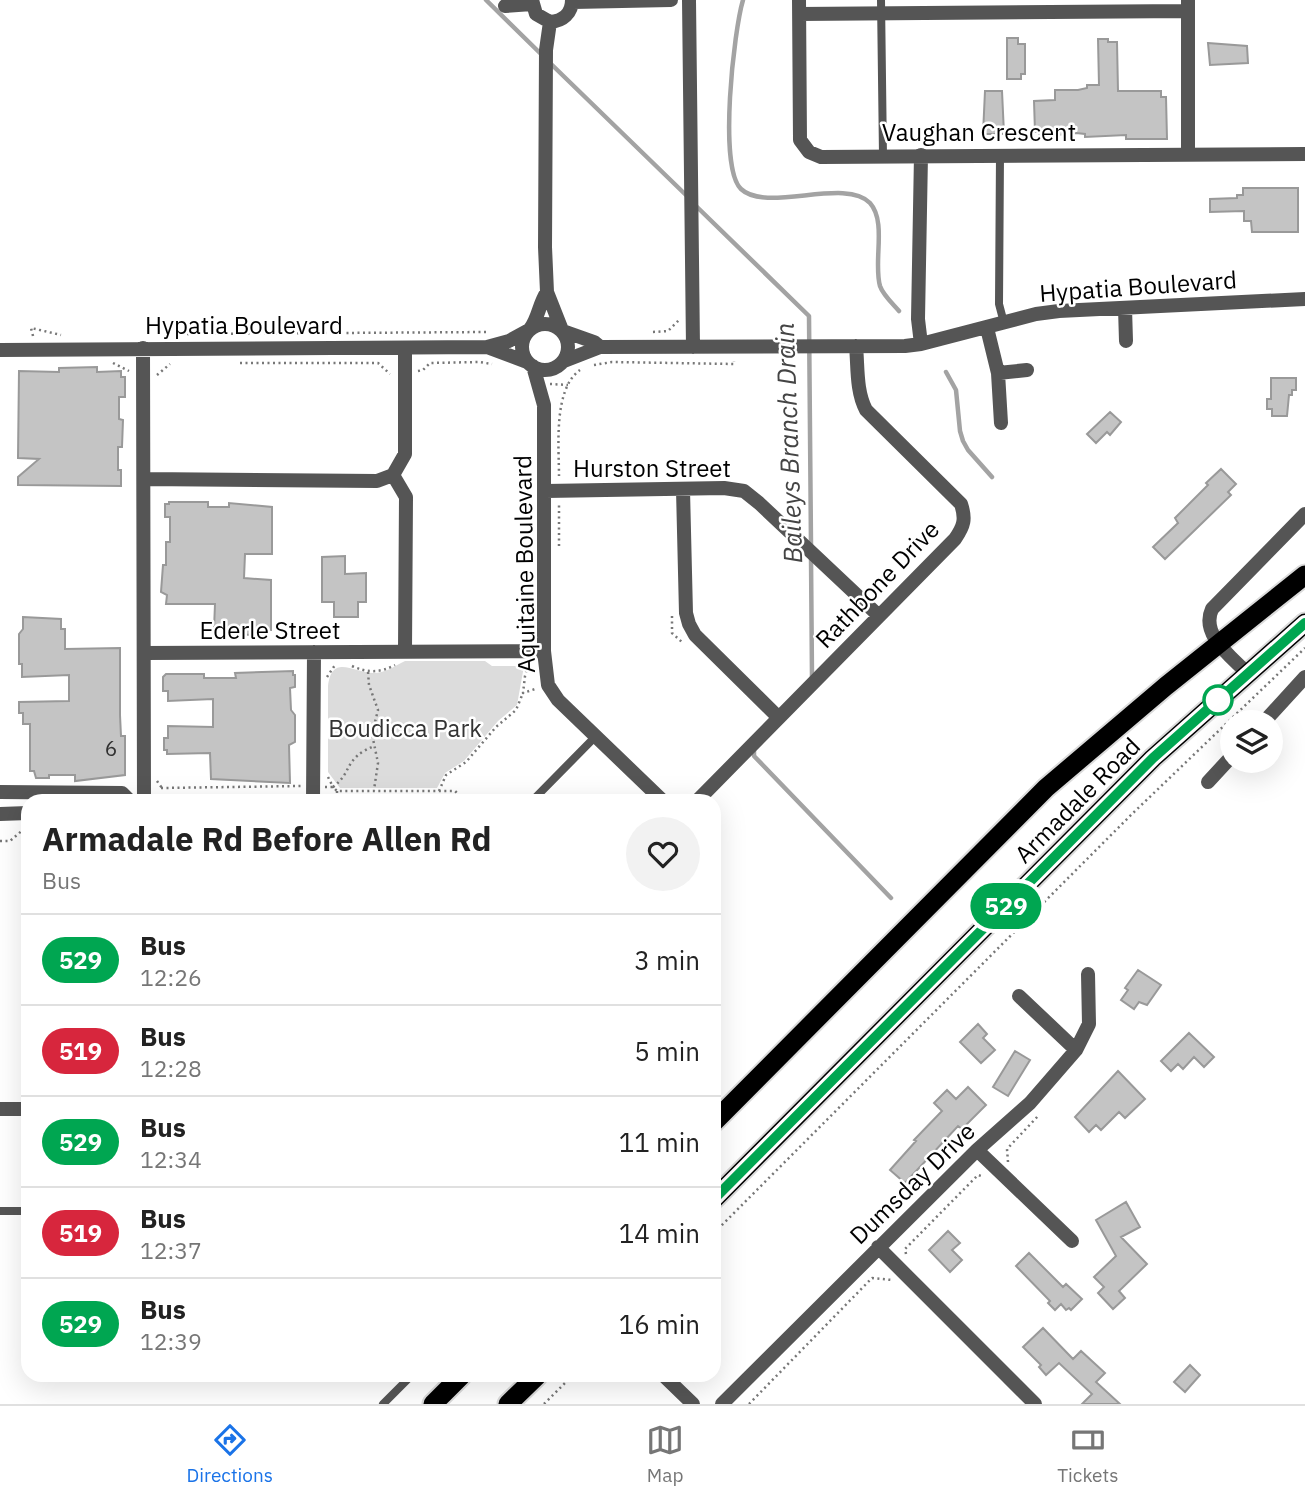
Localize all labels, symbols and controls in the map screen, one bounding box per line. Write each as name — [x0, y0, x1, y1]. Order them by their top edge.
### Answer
street label: Vaughan Crescent — [882, 116, 1076, 148]
street label: Hypatia Boulevard — [1038, 263, 1238, 309]
street label: Hypatia Boulevard — [145, 309, 343, 341]
water label: Baileys Branch Drain — [767, 322, 809, 564]
street label: Hurston Street — [573, 452, 731, 484]
street label: Aquitaine Boulevard — [506, 455, 542, 673]
street label: Rathbone Drive — [808, 513, 946, 655]
street label: Ederle Street — [200, 614, 340, 646]
unlabelled marker — [1203, 685, 1233, 715]
map controls — [1220, 710, 1283, 773]
button: layers — [1220, 710, 1283, 773]
park label: Boudicca Park — [328, 712, 482, 744]
street label: Armadale Road — [1007, 730, 1147, 870]
house number: 6 — [105, 734, 117, 762]
text: Armadale Rd Before Allen Rd — [42, 817, 492, 860]
button: heart — [626, 817, 700, 891]
text: Bus — [42, 865, 81, 895]
line badge: 529 — [966, 883, 1046, 929]
text: 529 — [984, 890, 1028, 922]
text: Bus — [140, 928, 186, 962]
text: 3 min — [634, 943, 700, 977]
text: 529 — [59, 944, 102, 976]
text: 12:26 — [140, 962, 202, 992]
text: Bus — [140, 1019, 186, 1053]
text: 5 min — [634, 1034, 700, 1068]
text: 519 — [59, 1035, 102, 1067]
text: 12:28 — [140, 1053, 202, 1083]
text: Bus — [140, 1110, 186, 1144]
street label: Dumsday Drive — [842, 1115, 982, 1251]
text: 11 min — [619, 1125, 700, 1159]
text: 529 — [59, 1126, 102, 1158]
text: 12:34 — [140, 1144, 202, 1174]
text: Bus — [140, 1201, 186, 1235]
text: 14 min — [619, 1216, 700, 1250]
text: 519 — [59, 1217, 102, 1249]
text: 12:37 — [140, 1235, 202, 1265]
text: Bus — [140, 1292, 186, 1326]
text: 16 min — [619, 1307, 700, 1341]
text: 529 — [59, 1308, 102, 1340]
text: 12:39 — [140, 1326, 202, 1356]
tab: Directions — [187, 1421, 273, 1487]
tab: Map — [646, 1421, 684, 1487]
tab: Tickets — [1057, 1421, 1118, 1487]

